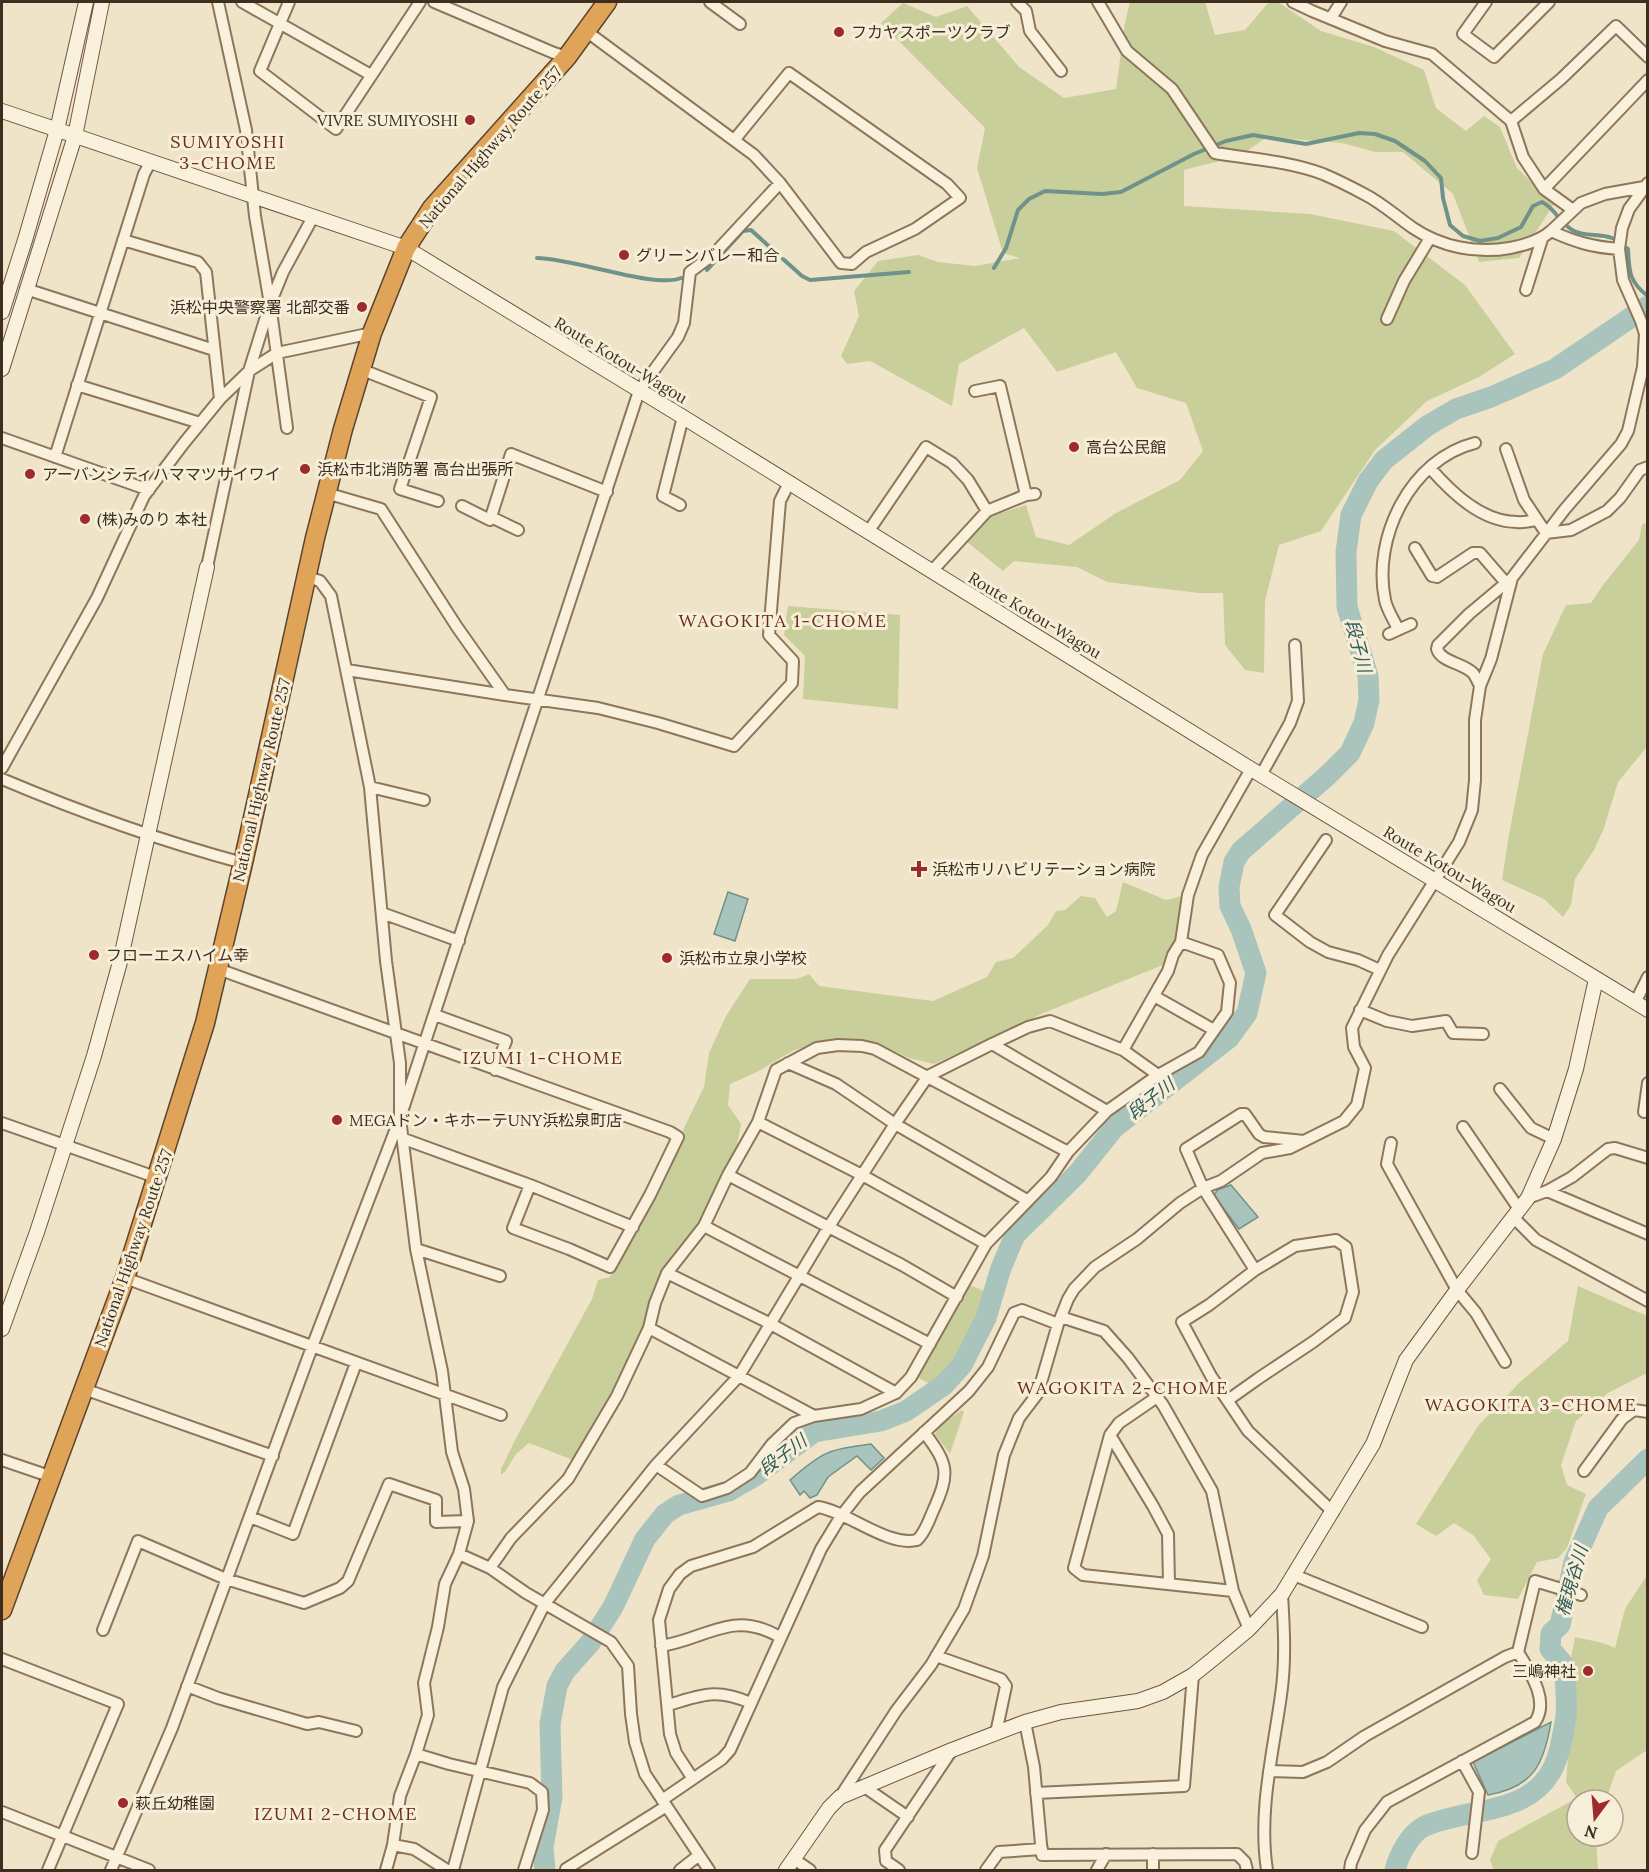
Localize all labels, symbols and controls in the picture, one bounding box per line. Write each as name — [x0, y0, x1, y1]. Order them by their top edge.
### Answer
place label: フカヤスポーツクラブ — [851, 22, 1011, 42]
marker: フカヤスポーツクラブ — [832, 25, 846, 39]
street label: National Highway Route 257 — [414, 61, 566, 232]
place label: VIVRE SUMIYOSHI — [316, 110, 458, 130]
marker: VIVRE SUMIYOSHI — [463, 113, 477, 127]
district label: SUMIYOSHI 3-CHOME — [170, 130, 286, 174]
place label: グリーンバレー和合 — [636, 245, 779, 265]
marker: グリーンバレー和合 — [617, 248, 631, 262]
place label: 浜松中央警察署 北部交番 — [170, 297, 350, 317]
marker: 浜松中央警察署 北部交番 — [355, 300, 369, 314]
street label: Route Kotou-Wagou — [551, 312, 692, 408]
place label: 高台公民館 — [1086, 437, 1166, 457]
marker: 高台公民館 — [1067, 440, 1081, 454]
place label: 浜松市北消防署 高台出張所 — [317, 459, 513, 479]
marker: 浜松市北消防署 高台出張所 — [298, 462, 312, 476]
place label: アーバンシティハママツサイワイ — [42, 464, 281, 484]
marker: アーバンシティハママツサイワイ — [23, 467, 37, 481]
place label: (株)みのり 本社 — [97, 509, 207, 530]
marker: (株)みのり 本社 — [78, 512, 92, 526]
street label: Route Kotou-Wagou — [965, 567, 1106, 663]
district label: WAGOKITA 1-CHOME — [679, 609, 887, 632]
water label: 段子川 — [1340, 617, 1377, 677]
street label: National Highway Route 257 — [228, 676, 294, 884]
street label: Route Kotou-Wagou — [1380, 821, 1521, 917]
place label: 浜松市リハビリテーション病院 — [932, 859, 1156, 879]
marker: 浜松市リハビリテーション病院 — [910, 860, 928, 878]
place label: フローエスハイム幸 — [106, 945, 249, 965]
marker: フローエスハイム幸 — [87, 948, 101, 962]
place label: 浜松市立泉小学校 — [679, 948, 807, 968]
marker: 浜松市立泉小学校 — [660, 951, 674, 965]
district label: IZUMI 1-CHOME — [463, 1046, 623, 1069]
water label: 段子川 — [1122, 1072, 1181, 1124]
place label: MEGAドン・キホーテUNY浜松泉町店 — [349, 1110, 622, 1130]
marker: MEGAドン・キホーテUNY浜松泉町店 — [330, 1113, 344, 1127]
street label: National Highway Route 257 — [90, 1146, 177, 1350]
district label: WAGOKITA 2-CHOME — [1017, 1376, 1229, 1399]
district label: WAGOKITA 3-CHOME — [1425, 1393, 1637, 1416]
water label: 段子川 — [754, 1428, 813, 1480]
water label: 権現谷川 — [1551, 1541, 1593, 1619]
place label: 三嶋神社 — [1512, 1661, 1576, 1681]
marker: 三嶋神社 — [1581, 1664, 1595, 1678]
north arrow — [1565, 1788, 1625, 1848]
place label: 萩丘幼稚園 — [135, 1793, 215, 1813]
marker: 萩丘幼稚園 — [116, 1796, 130, 1810]
district label: IZUMI 2-CHOME — [254, 1802, 418, 1825]
text: N — [1582, 1821, 1600, 1844]

